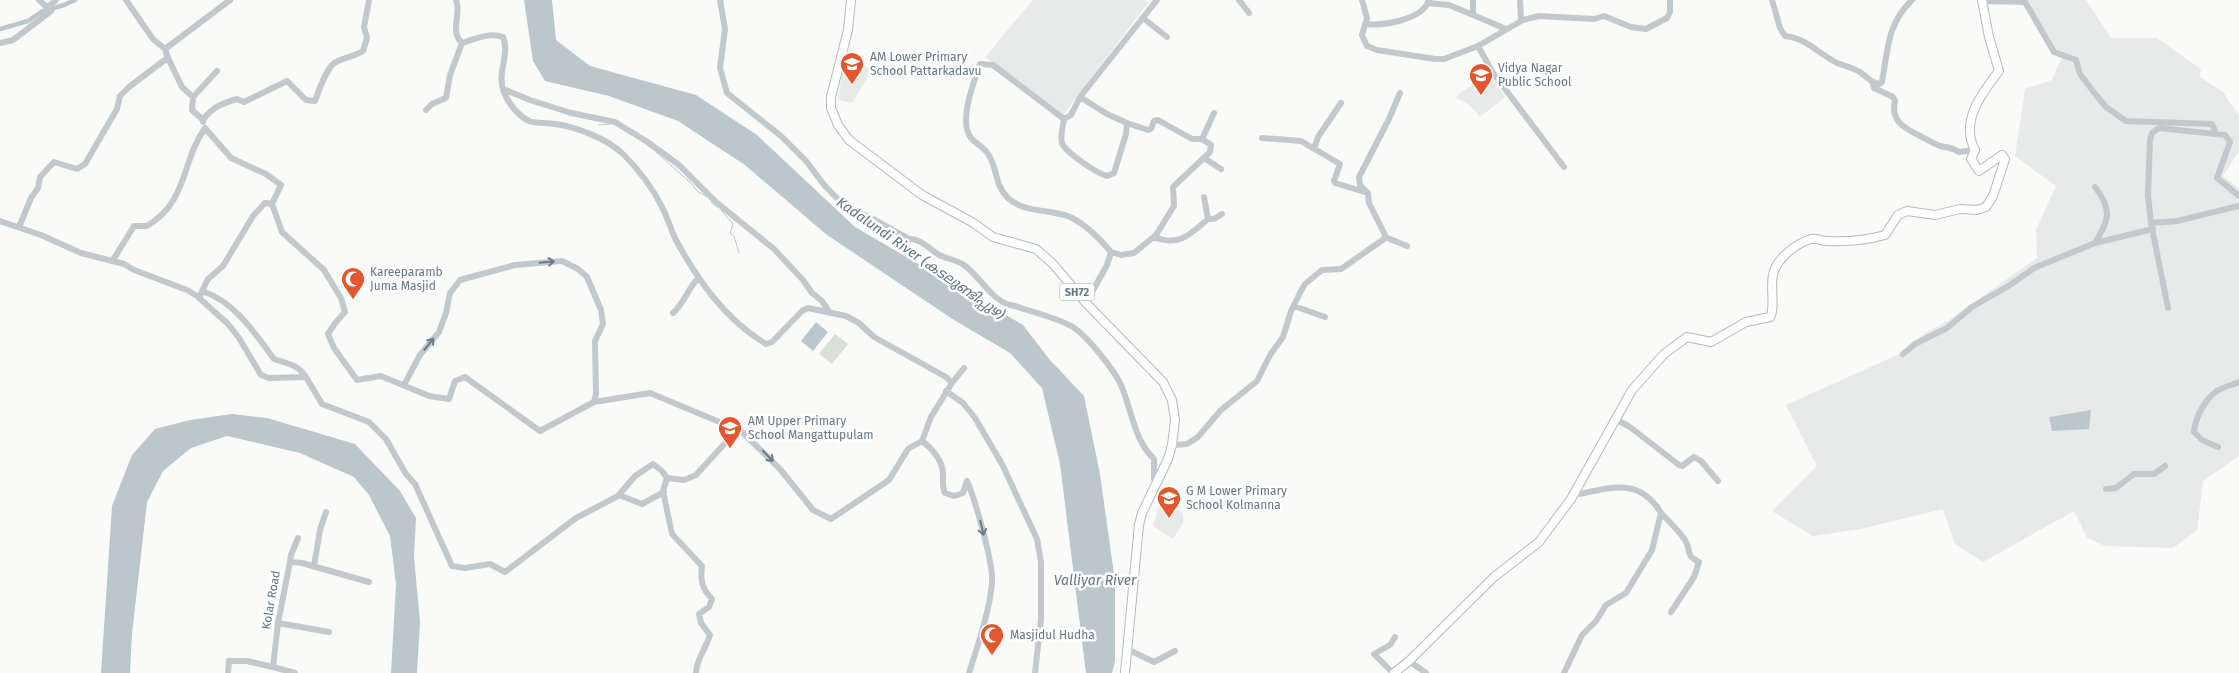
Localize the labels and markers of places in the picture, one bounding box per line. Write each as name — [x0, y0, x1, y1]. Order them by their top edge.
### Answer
place label: AM Lower Primary School Pattarkadavu — [870, 50, 982, 78]
school or university icon: AM Lower Primary School Pattarkadavu — [839, 51, 865, 85]
place label: Vidya Nagar Public School — [1498, 61, 1572, 89]
school or university icon: Vidya Nagar Public School — [1468, 62, 1494, 96]
place label: Kareeparamb Juma Masjid — [370, 265, 443, 293]
mosque icon: Kareeparamb Juma Masjid — [340, 266, 366, 300]
place label: AM Upper Primary School Mangattupulam — [748, 414, 874, 442]
school or university icon: AM Upper Primary School Mangattupulam — [717, 415, 743, 449]
place label: G M Lower Primary School Kolmanna — [1186, 484, 1287, 512]
school or university icon: G M Lower Primary School Kolmanna — [1156, 485, 1182, 519]
mosque icon: Masjidul Hudha — [979, 622, 1005, 656]
place label: Masjidul Hudha — [1010, 628, 1095, 642]

